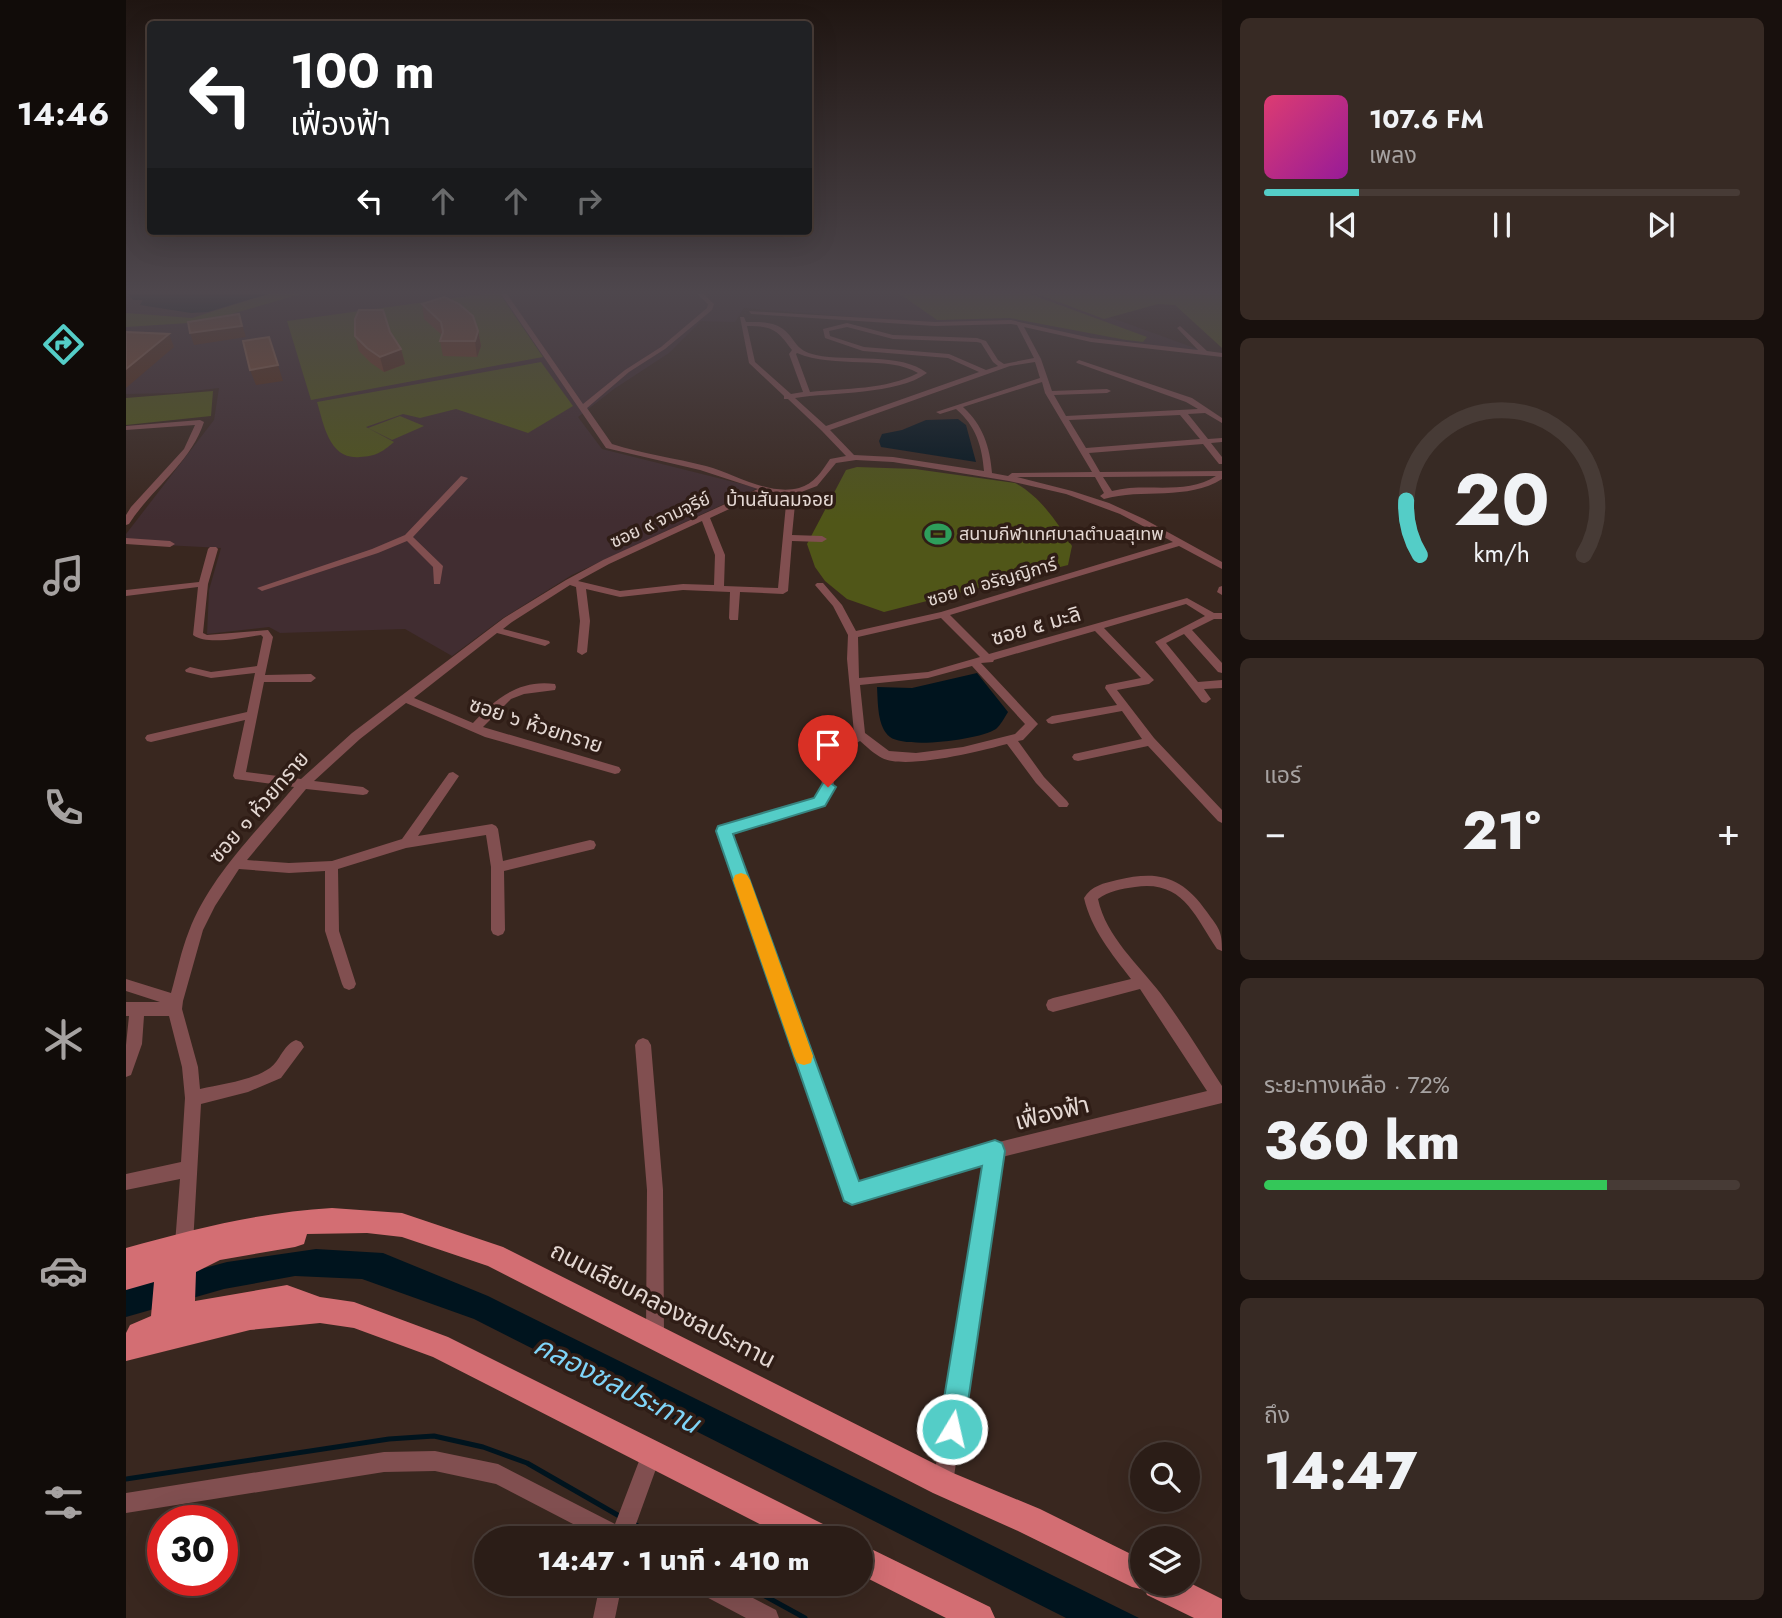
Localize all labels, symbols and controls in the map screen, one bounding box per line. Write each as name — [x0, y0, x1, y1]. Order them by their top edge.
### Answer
text: 100 m — [290, 36, 435, 106]
icon: left — [175, 49, 266, 140]
text: 14:46 — [17, 91, 109, 137]
text: 107.6 FM — [1369, 100, 1484, 138]
text: เฟื่องฟ้า — [290, 101, 391, 147]
text: เพลง — [1369, 138, 1417, 172]
icon: left — [351, 182, 389, 220]
icon: ahead — [424, 182, 462, 220]
icon: ahead — [497, 182, 535, 220]
icon: right — [570, 182, 608, 220]
icon: previous — [1324, 206, 1362, 244]
icon: pause — [1483, 206, 1521, 244]
icon: next — [1642, 206, 1680, 244]
icon: directions — [39, 320, 88, 369]
text: 20 — [1454, 447, 1550, 552]
street label: ซอย ๙ จามจุรีย์ — [606, 485, 715, 555]
district label: บ้านสันลมจอย — [726, 486, 834, 513]
sports icon: สนามกีฬาเทศบาลตำบลสุเทพ — [923, 519, 953, 549]
place label: สนามกีฬาเทศบาลตำบลสุเทพ — [959, 521, 1164, 547]
text: km/h — [1474, 535, 1530, 571]
icon: music — [39, 551, 88, 600]
street label: ซอย ๗ อรัญญิการ์ — [924, 551, 1061, 613]
street label: ซอย ๕ มะลิ — [988, 599, 1084, 653]
street label: ซอย ๖ ห้วยทราย — [465, 689, 607, 761]
pin — [798, 715, 858, 787]
icon: arrive — [809, 726, 847, 764]
street label: ซอย ๑ ห้วยทราย — [202, 745, 316, 869]
text: แอร์ — [1264, 758, 1301, 792]
icon: phone — [39, 783, 88, 832]
text: 21° — [1462, 793, 1541, 869]
text: − — [1264, 804, 1286, 859]
text: + — [1717, 804, 1740, 859]
icon: climate — [39, 1015, 88, 1064]
text: ระยะทางเหลือ · 72% — [1264, 1068, 1450, 1102]
street label: เฟื่องฟ้า — [1011, 1086, 1093, 1139]
text: 360 km — [1264, 1103, 1460, 1179]
street label: ถนนเลียบคลองชลประทาน — [545, 1233, 782, 1377]
icon: car — [39, 1246, 88, 1295]
water label: คลองชลประทาน — [527, 1325, 708, 1445]
position arrow — [915, 1392, 989, 1466]
text: ถึง — [1264, 1398, 1290, 1432]
text: 14:47 — [1264, 1433, 1417, 1509]
map controls — [1130, 1442, 1200, 1596]
button: search — [1130, 1442, 1200, 1512]
icon: filters — [39, 1478, 88, 1527]
speed limit sign: 30 — [147, 1505, 238, 1596]
button: layers — [1130, 1526, 1200, 1596]
text: 14:47 · 1 นาที · 410 m — [538, 1542, 809, 1580]

